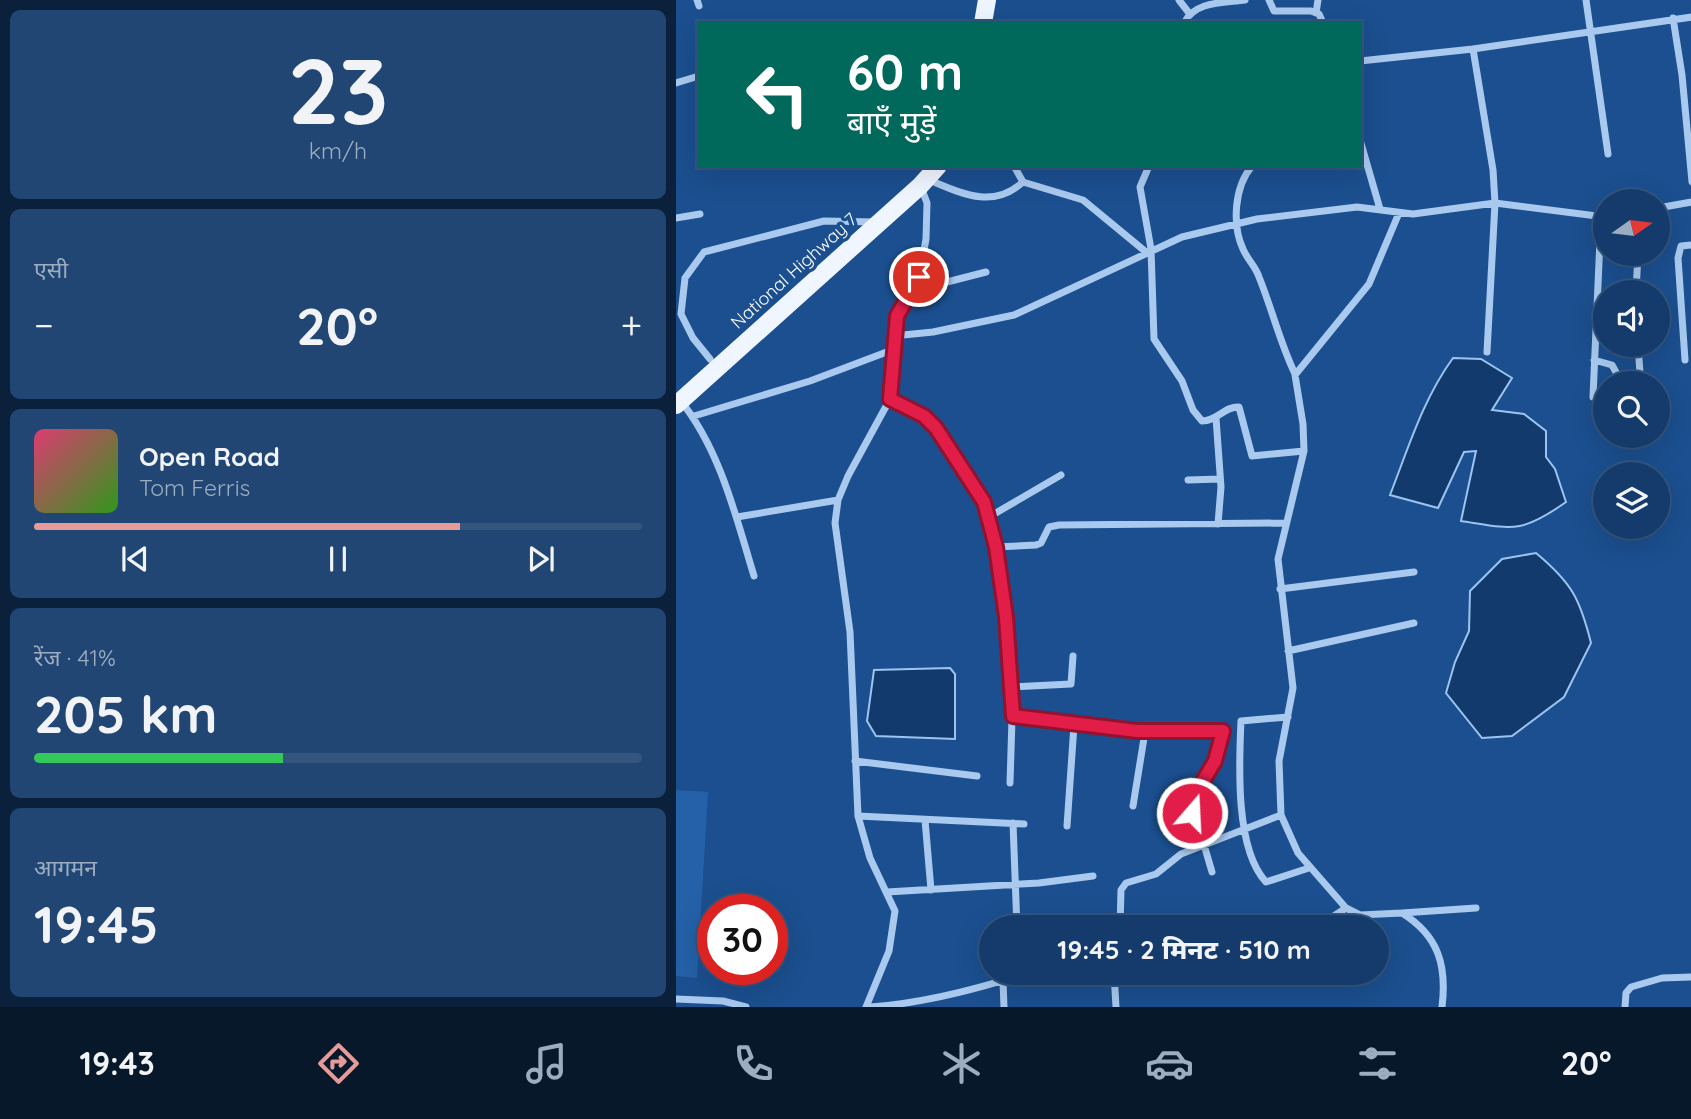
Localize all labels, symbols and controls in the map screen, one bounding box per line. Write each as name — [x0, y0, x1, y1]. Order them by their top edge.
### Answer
text: 23 — [288, 33, 388, 147]
text: 60 m — [847, 41, 963, 102]
icon: left — [732, 49, 823, 140]
text: बाएँ मुड़ें — [847, 102, 936, 142]
text: km/h — [309, 136, 367, 165]
north arrow — [1593, 189, 1670, 266]
map controls — [1593, 189, 1670, 539]
street label: National Highway 7 — [726, 208, 862, 333]
pin — [889, 247, 949, 307]
text: एसी — [34, 255, 68, 284]
icon: arrive — [900, 258, 938, 296]
button: sound — [1593, 280, 1670, 357]
text: 20° — [296, 293, 378, 358]
text: − — [34, 301, 54, 349]
text: + — [621, 301, 642, 349]
button: search — [1593, 371, 1670, 448]
text: Open Road — [139, 440, 280, 473]
button: layers — [1593, 462, 1670, 539]
text: Tom Ferris — [139, 473, 250, 502]
icon: previous — [116, 540, 154, 578]
icon: pause — [319, 540, 357, 578]
icon: next — [522, 540, 560, 578]
text: रेंज · 41% — [34, 643, 116, 672]
text: 205 km — [34, 681, 218, 746]
position arrow — [1155, 776, 1229, 850]
text: आगमन — [34, 853, 97, 882]
text: 19:45 — [34, 891, 159, 956]
speed limit sign: 30 — [697, 894, 788, 985]
text: 19:45 · 2 मिनट · 510 m — [1057, 933, 1311, 966]
icon: directions — [314, 1039, 363, 1088]
icon: music — [522, 1039, 571, 1088]
icon: phone — [729, 1039, 778, 1088]
icon: climate — [937, 1039, 986, 1088]
icon: car — [1145, 1039, 1194, 1088]
icon: filters — [1353, 1039, 1402, 1088]
text: 19:43 — [79, 1043, 155, 1083]
text: 20° — [1561, 1043, 1611, 1083]

